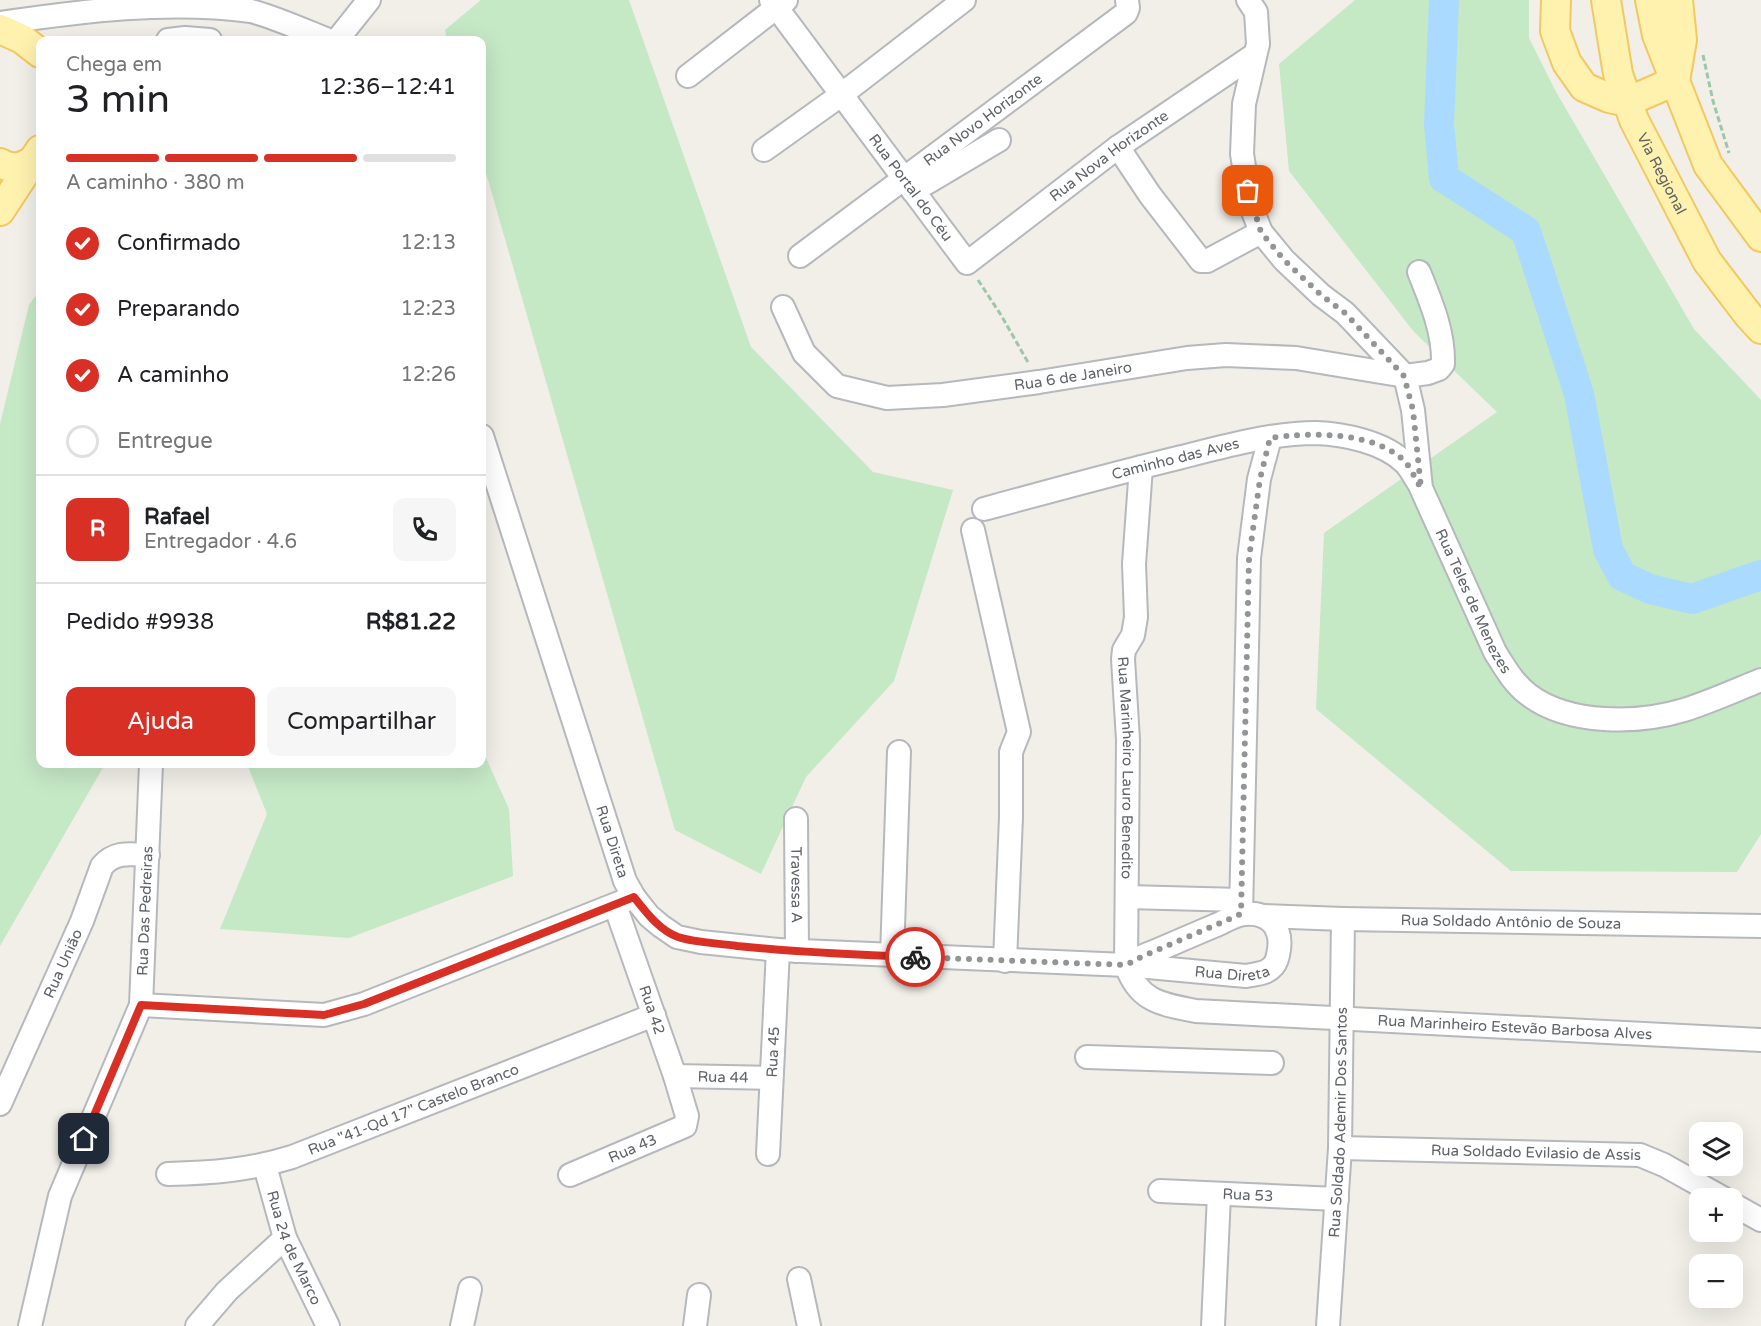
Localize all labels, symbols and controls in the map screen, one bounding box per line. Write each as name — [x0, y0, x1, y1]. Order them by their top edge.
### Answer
text: Chega em — [66, 53, 162, 77]
street label: Rua Novo Horizonte — [920, 70, 1046, 170]
text: 12:36–12:41 — [319, 74, 456, 100]
text: 3 min — [66, 76, 170, 123]
street label: Rua Nova Horizonte — [1046, 107, 1172, 205]
street label: Via Regional — [1633, 130, 1690, 217]
street label: Rua Portal do Céu — [865, 131, 957, 245]
pin — [1222, 165, 1273, 216]
text: A caminho · 380 m — [66, 171, 245, 195]
icon: bag — [1231, 174, 1264, 207]
icon: check — [66, 227, 99, 260]
text: Confirmado — [117, 230, 241, 256]
text: 12:13 — [401, 231, 456, 255]
icon: check — [66, 293, 99, 326]
text: Preparando — [117, 296, 240, 322]
text: 12:23 — [401, 297, 456, 321]
street label: Rua 6 de Janeiro — [1013, 358, 1133, 394]
icon: check — [66, 359, 99, 392]
text: A caminho — [117, 362, 229, 388]
text: 12:26 — [401, 363, 456, 387]
text: Entregue — [117, 428, 213, 454]
street label: Caminho das Aves — [1110, 434, 1241, 483]
button: phone — [393, 498, 456, 561]
text: Rafael — [144, 504, 210, 530]
text: R — [90, 516, 105, 542]
street label: Rua Teles de Menezes — [1432, 526, 1515, 677]
text: Entregador · 4.6 — [144, 530, 297, 554]
text: Pedido #9938 — [66, 609, 214, 635]
text: R$81.22 — [366, 609, 456, 635]
street label: Rua Marinheiro Lauro Benedito — [1114, 656, 1137, 879]
button: Ajuda — [66, 687, 255, 756]
button: Compartilhar — [267, 687, 456, 756]
street label: Rua Direta — [592, 803, 632, 880]
street label: Rua Das Pedreiras — [133, 846, 157, 976]
street label: Travessa A — [787, 847, 806, 923]
street label: Rua Soldado Antônio de Souza — [1400, 911, 1621, 933]
street label: Rua União — [40, 926, 86, 1001]
courier — [885, 927, 945, 987]
icon: bike — [899, 941, 932, 974]
street label: Rua Direta — [1194, 962, 1273, 985]
street label: Rua 42 — [635, 983, 669, 1037]
street label: Rua Soldado Ademir Dos Santos — [1325, 1007, 1351, 1238]
street label: Rua Marinheiro Estevão Barbosa Alves — [1377, 1011, 1653, 1043]
street label: Rua 45 — [763, 1026, 783, 1078]
street label: Rua "41-Qd 17" Castelo Branco — [305, 1060, 521, 1159]
street label: Rua 44 — [697, 1067, 749, 1087]
pin — [58, 1113, 109, 1164]
icon: home — [67, 1122, 100, 1155]
map controls — [1689, 1122, 1743, 1308]
button: layers — [1689, 1122, 1743, 1176]
street label: Rua 43 — [606, 1130, 660, 1167]
street label: Rua Soldado Evilasio de Assis — [1431, 1141, 1641, 1164]
street label: Rua 53 — [1222, 1185, 1274, 1205]
street label: Rua 24 de Marco — [263, 1188, 325, 1308]
button: + — [1689, 1188, 1743, 1242]
button: − — [1689, 1254, 1743, 1308]

